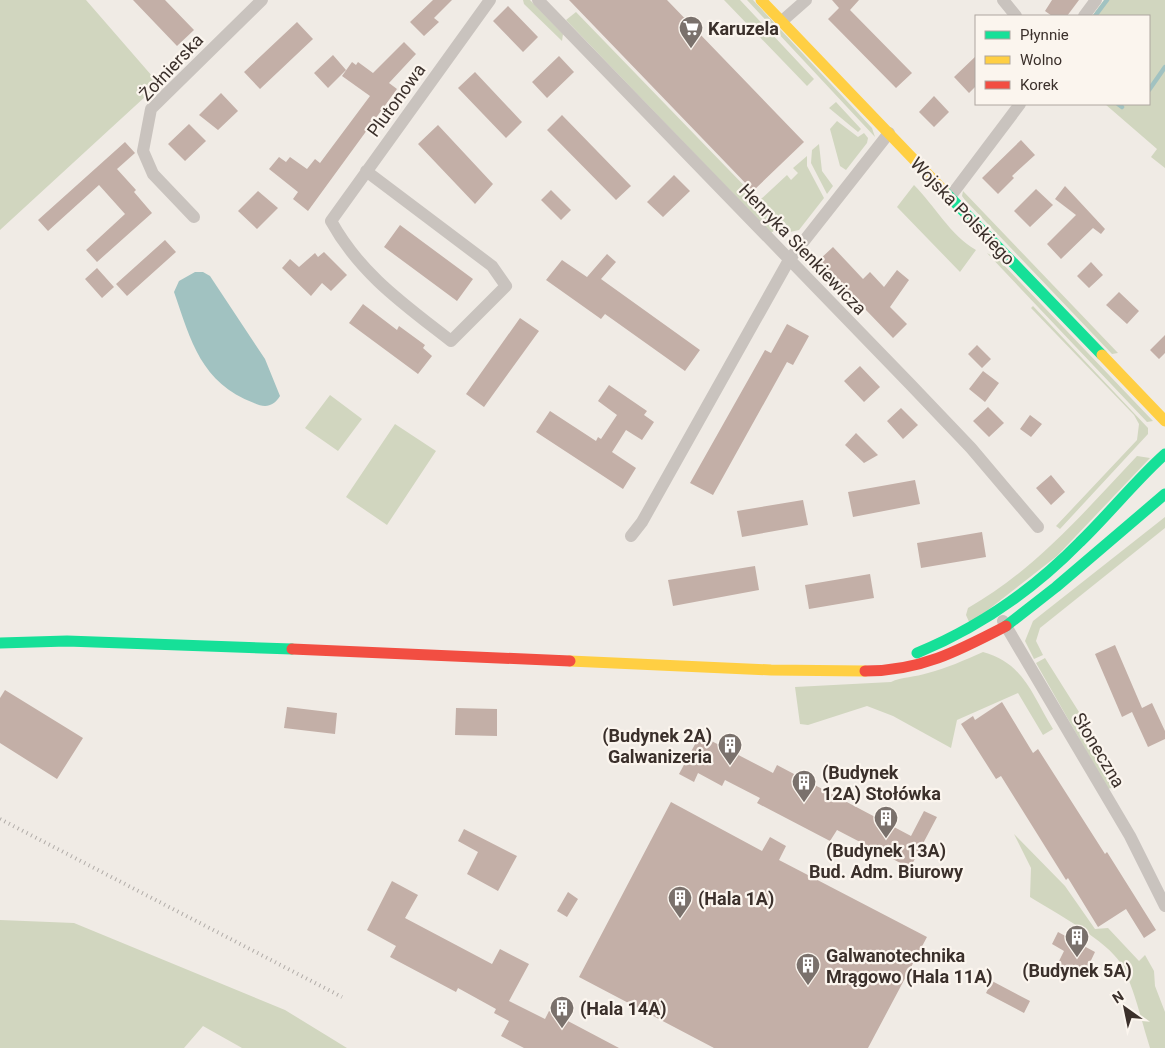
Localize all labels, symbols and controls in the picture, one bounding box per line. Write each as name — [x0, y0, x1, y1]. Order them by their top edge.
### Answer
supermarket icon: Karuzela — [678, 15, 704, 49]
legend — [975, 15, 1150, 105]
place label: Karuzela — [708, 18, 779, 39]
text: Płynnie — [1020, 26, 1069, 44]
street label: Żołnierska — [135, 29, 207, 105]
text: Wolno — [1020, 51, 1062, 69]
street label: Plutonowa — [362, 59, 430, 141]
text: Korek — [1020, 76, 1059, 94]
street label: Wojska Polskiego — [906, 153, 1020, 269]
street label: Henryka Sienkiewicza — [735, 179, 871, 319]
street label: Słoneczna — [1069, 709, 1129, 791]
place label: (Budynek 2A) Galwanizeria — [602, 725, 712, 767]
building icon: (Budynek 2A) Galwanizeria — [717, 732, 743, 766]
place label: (Budynek 12A) Stołówka — [822, 762, 941, 805]
building icon: (Budynek 12A) Stołówka — [791, 769, 817, 803]
building icon: (Budynek 13A) Bud. Adm. Biurowy — [873, 805, 899, 839]
place label: (Budynek 13A) Bud. Adm. Biurowy — [809, 840, 964, 882]
building icon: (Hala 1A) — [667, 885, 693, 919]
place label: (Hala 1A) — [698, 888, 774, 910]
building icon: (Budynek 5A) — [1064, 924, 1090, 958]
place label: Galwanotechnika Mrągowo (Hala 11A) — [826, 945, 993, 988]
building icon: Galwanotechnika Mrągowo (Hala 11A) — [795, 952, 821, 986]
place label: (Budynek 5A) — [1022, 960, 1132, 982]
north arrow — [1100, 983, 1150, 1033]
text: N — [1109, 988, 1126, 1007]
building icon: (Hala 14A) — [549, 995, 575, 1029]
place label: (Hala 14A) — [580, 998, 667, 1020]

